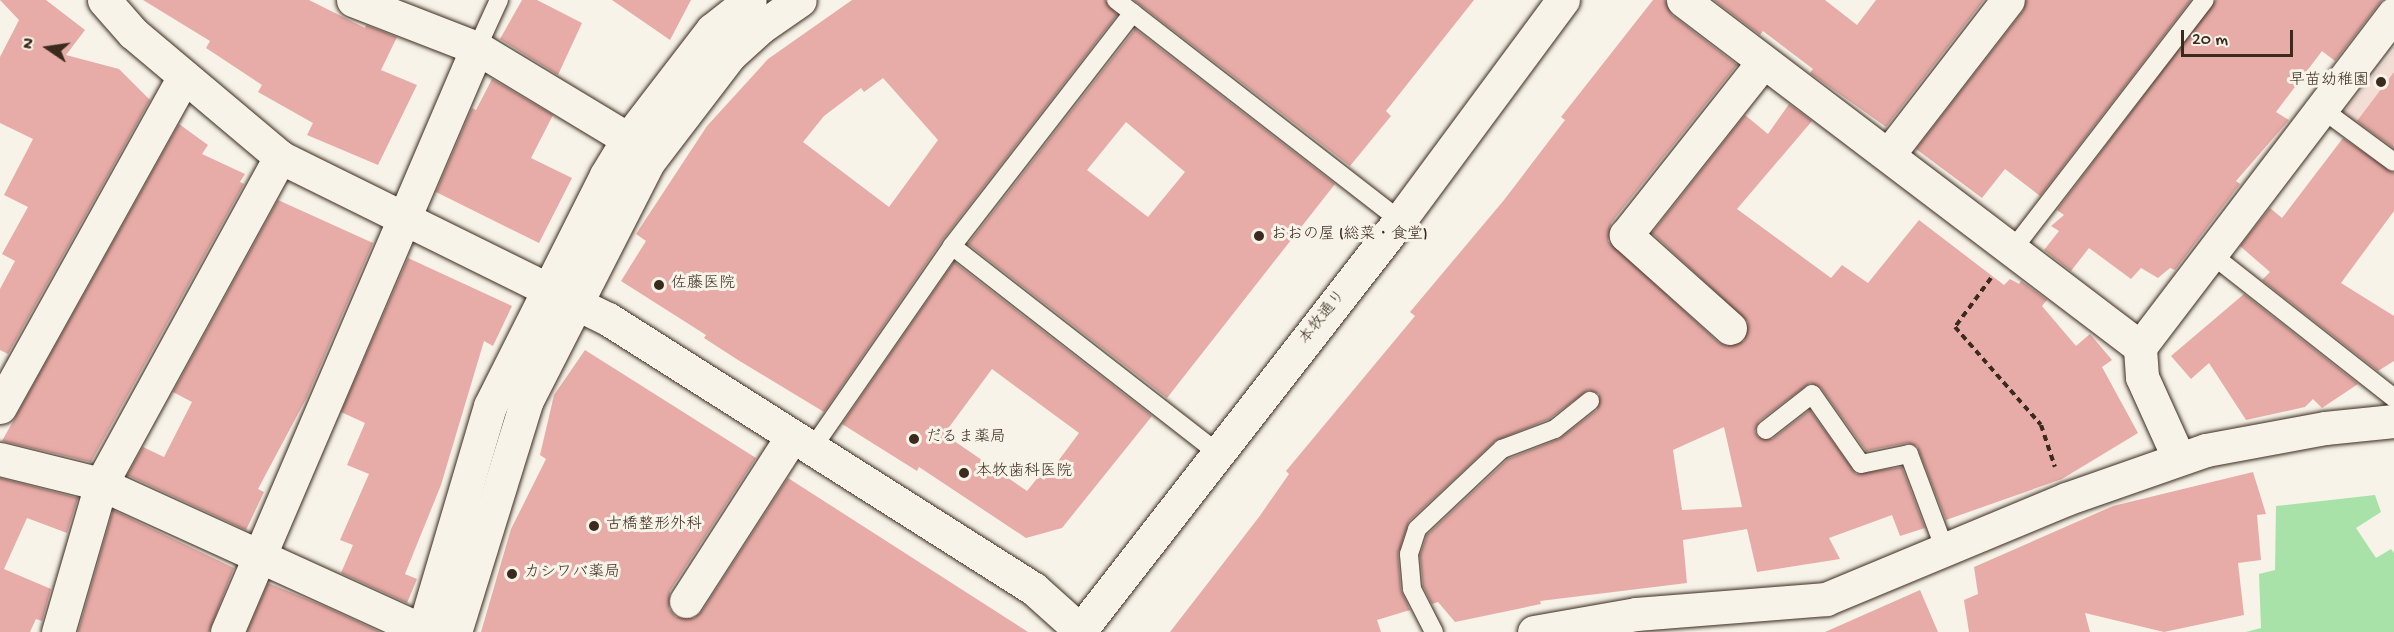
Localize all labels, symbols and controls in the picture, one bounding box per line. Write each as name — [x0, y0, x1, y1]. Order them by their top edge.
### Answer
north arrow — [18, 18, 78, 78]
scale bar — [2184, 18, 2296, 56]
text: 20 m — [2192, 30, 2228, 51]
text: N — [20, 37, 40, 51]
place label: 早苗幼稚園 — [2289, 72, 2369, 92]
marker: 早苗幼稚園 — [2374, 75, 2388, 89]
place label: おおの屋 (総菜・食堂) — [1271, 226, 1428, 246]
marker: おおの屋 (総菜・食堂) — [1252, 229, 1266, 243]
place label: 佐藤医院 — [671, 275, 735, 295]
marker: 佐藤医院 — [652, 278, 666, 292]
street label: 本牧通り — [1297, 287, 1351, 349]
place label: だるま薬局 — [926, 429, 1006, 449]
marker: だるま薬局 — [907, 432, 921, 446]
place label: 本牧歯科医院 — [976, 463, 1072, 483]
marker: 本牧歯科医院 — [957, 466, 971, 480]
place label: 古橋整形外科 — [606, 516, 702, 536]
marker: 古橋整形外科 — [587, 519, 601, 533]
place label: カシワバ薬局 — [524, 564, 620, 584]
marker: カシワバ薬局 — [505, 567, 519, 581]

